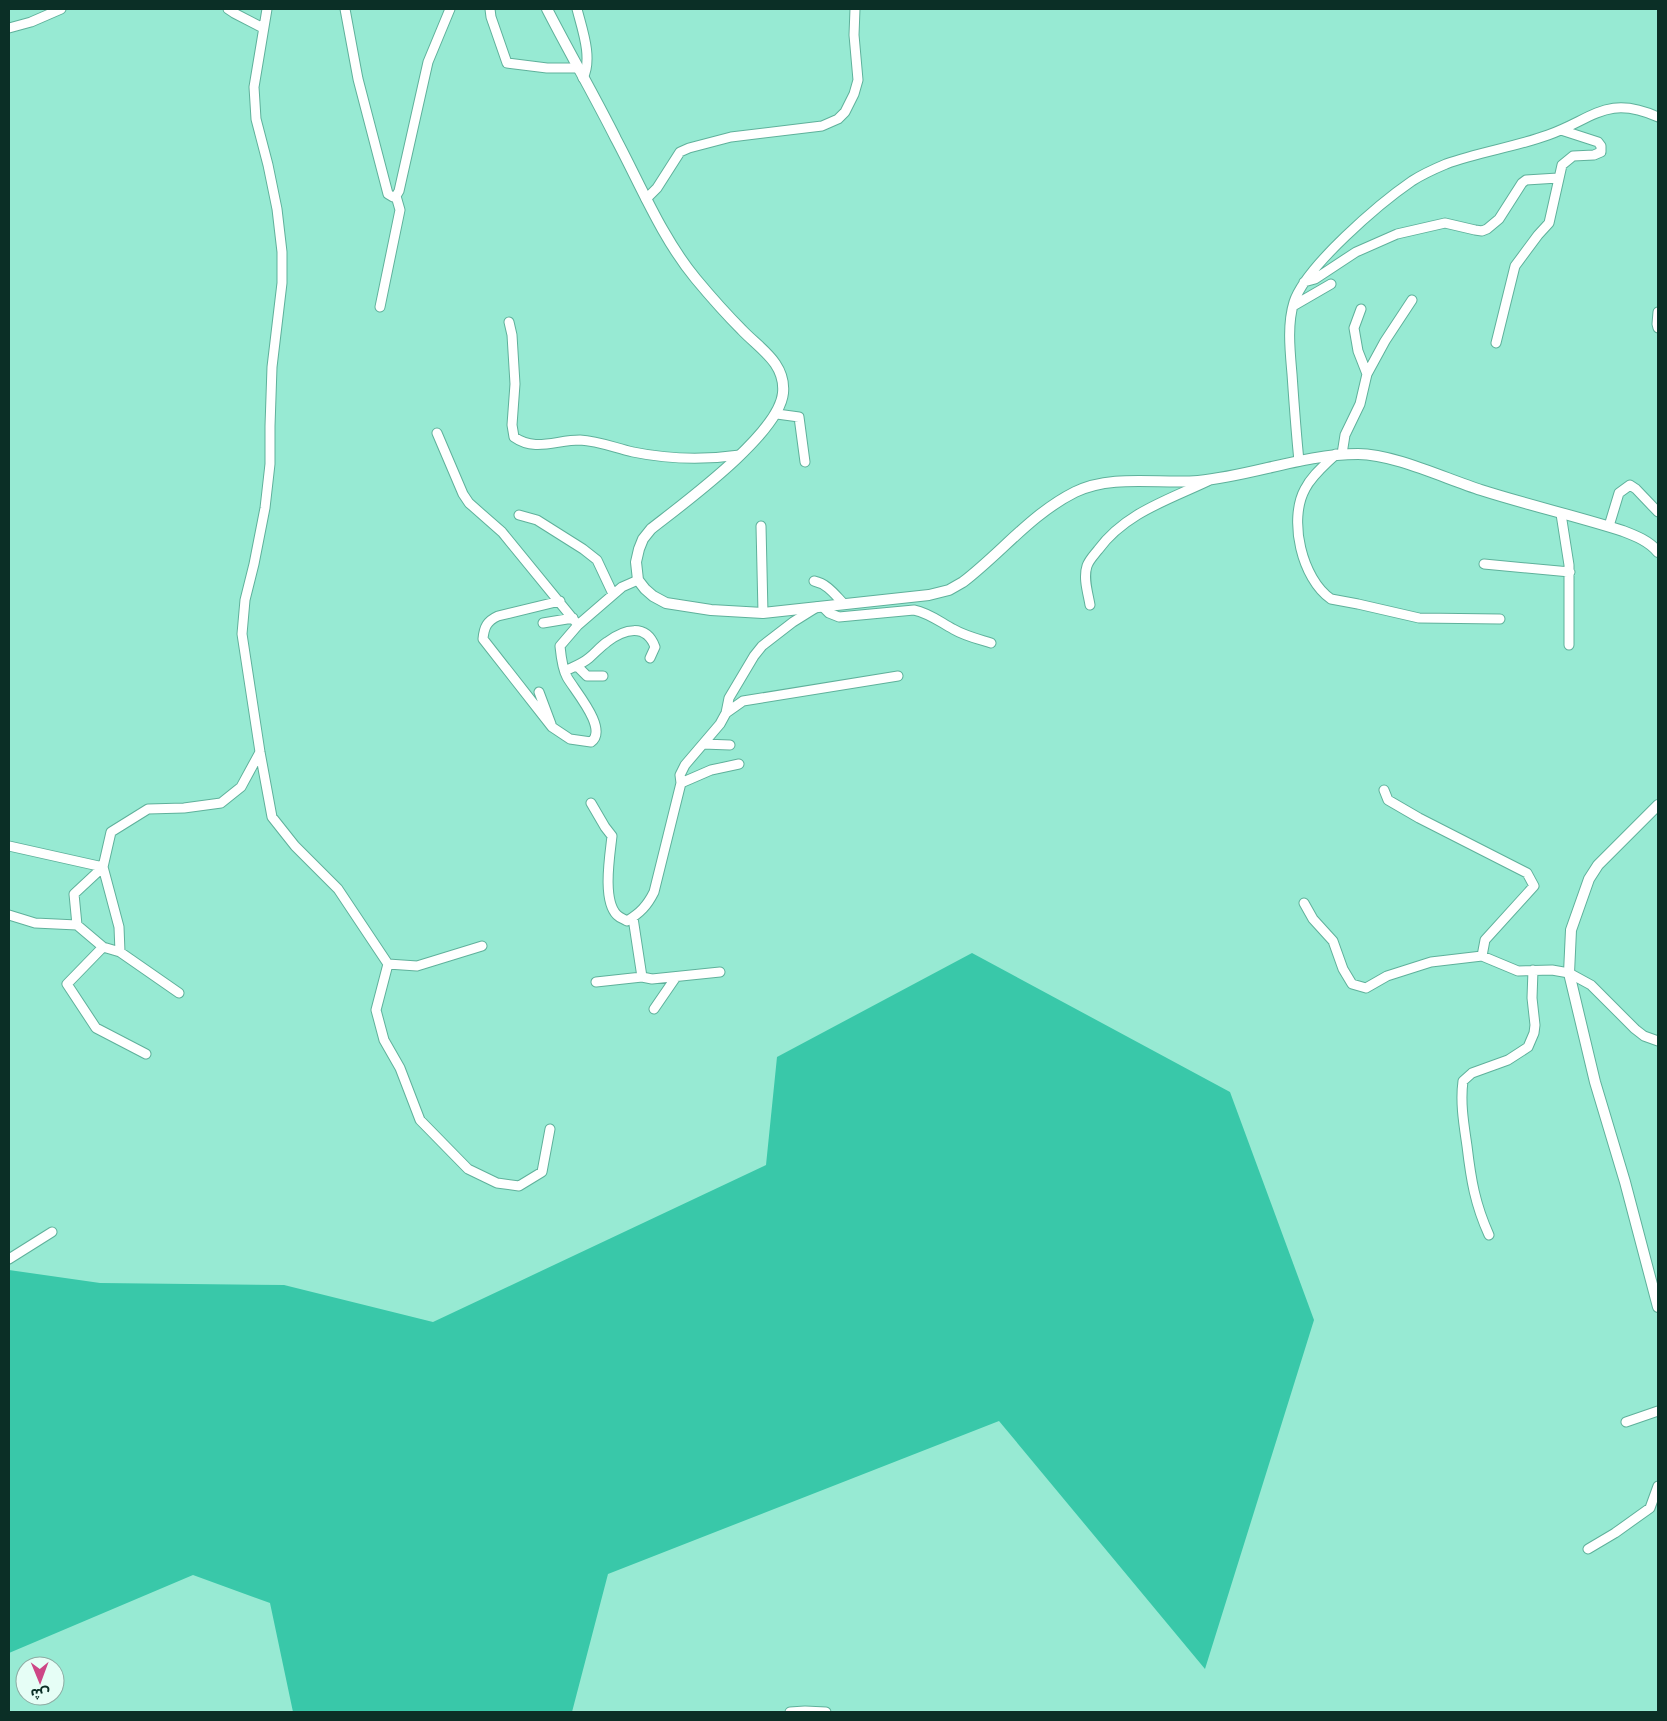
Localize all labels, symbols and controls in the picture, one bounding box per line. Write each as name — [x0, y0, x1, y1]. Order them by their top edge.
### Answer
north arrow — [15, 1656, 65, 1706]
text: ش — [30, 1685, 50, 1702]

